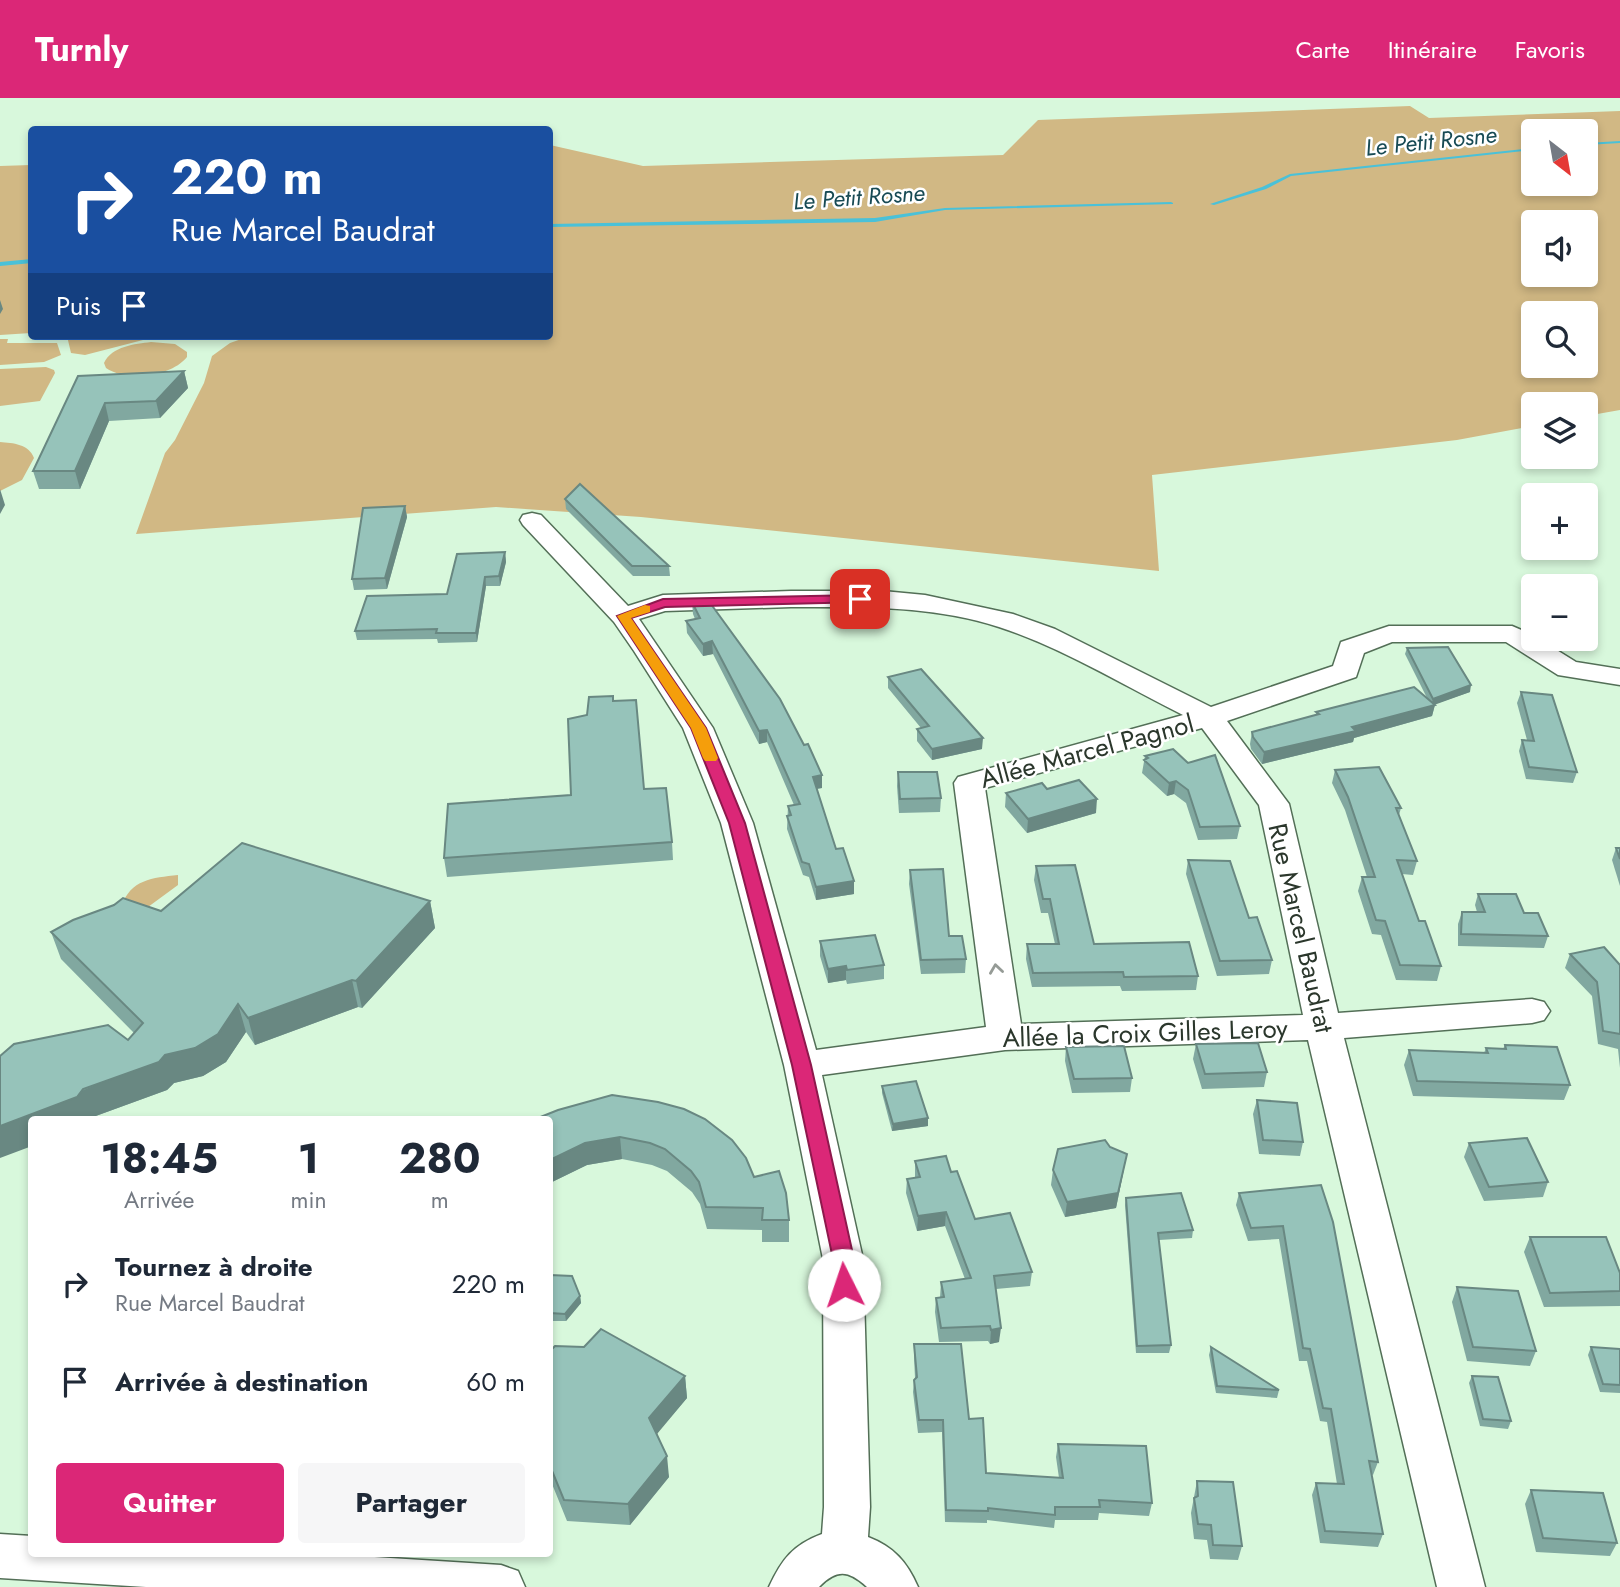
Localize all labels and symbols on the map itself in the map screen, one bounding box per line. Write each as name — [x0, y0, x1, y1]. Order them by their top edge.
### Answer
water label: Le Petit Rosne — [1364, 117, 1499, 165]
north arrow — [1521, 119, 1598, 196]
water label: Le Petit Rosne — [792, 175, 926, 219]
pin — [830, 569, 890, 629]
street label: Allée Marcel Pagnol — [976, 704, 1198, 798]
street label: Rue Marcel Baudrat — [1258, 819, 1344, 1037]
one-way arrow — [988, 963, 1003, 975]
street label: Allée la Croix Gilles Leroy — [1002, 1009, 1289, 1057]
position arrow — [807, 1248, 881, 1322]

